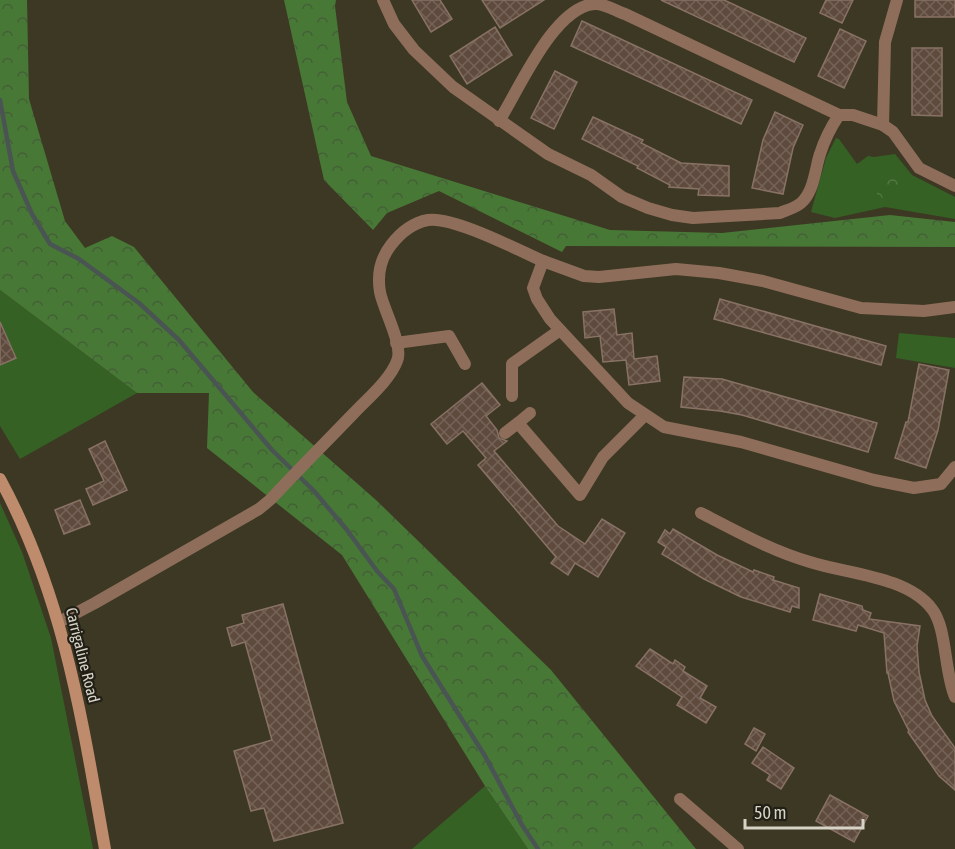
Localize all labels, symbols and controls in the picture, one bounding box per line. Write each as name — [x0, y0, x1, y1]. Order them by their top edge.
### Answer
street label: Carrigaline Road — [62, 606, 104, 705]
scale bar — [745, 792, 864, 830]
text: 50 m — [754, 802, 786, 823]

